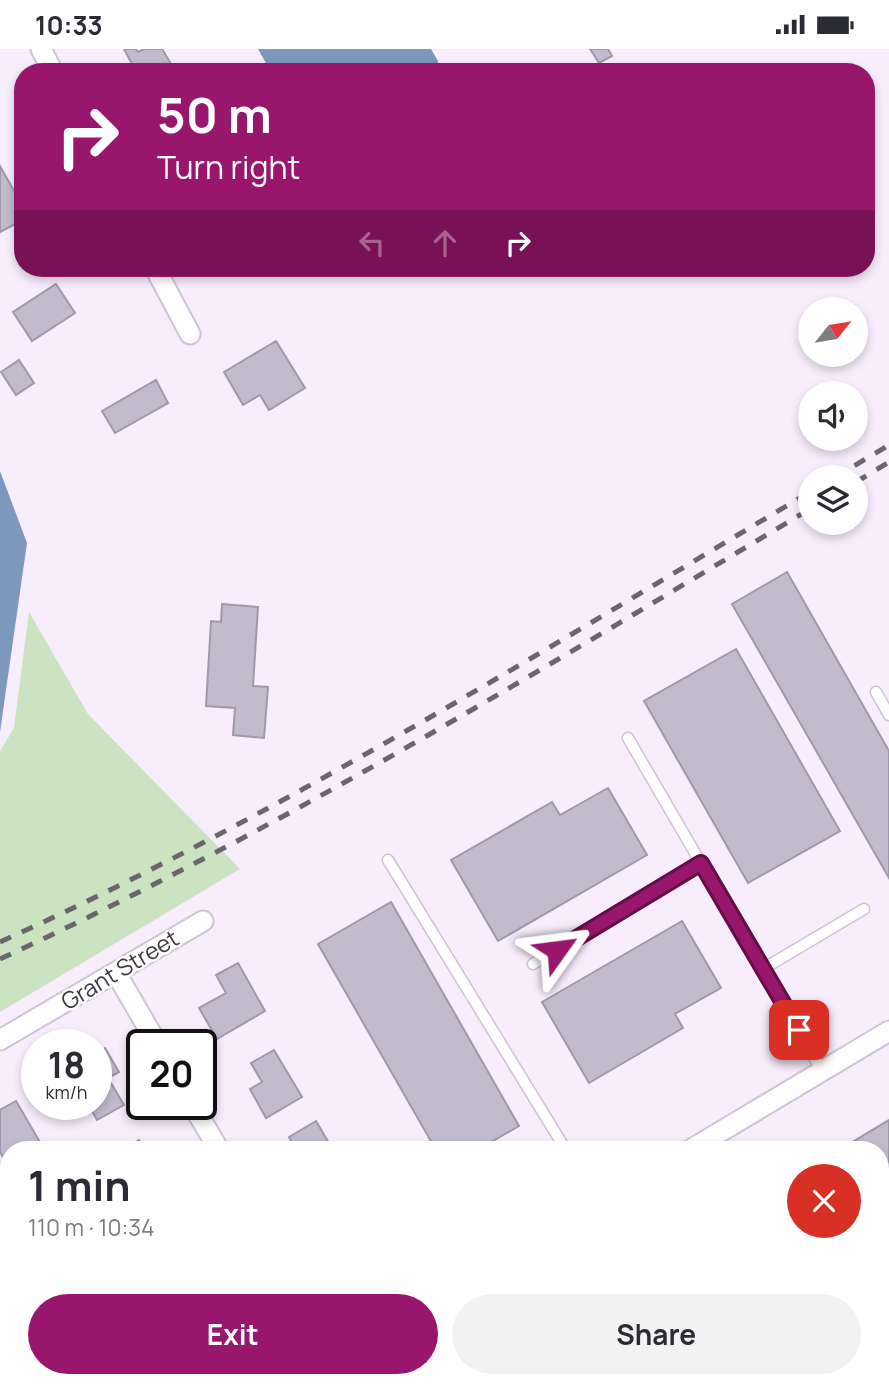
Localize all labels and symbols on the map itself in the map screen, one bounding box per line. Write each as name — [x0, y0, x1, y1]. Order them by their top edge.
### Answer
north arrow — [798, 297, 868, 367]
position arrow — [520, 913, 594, 987]
street label: Grant Street — [55, 921, 184, 1017]
pin — [769, 1000, 829, 1060]
speed limit sign: 20 — [126, 1029, 217, 1120]

